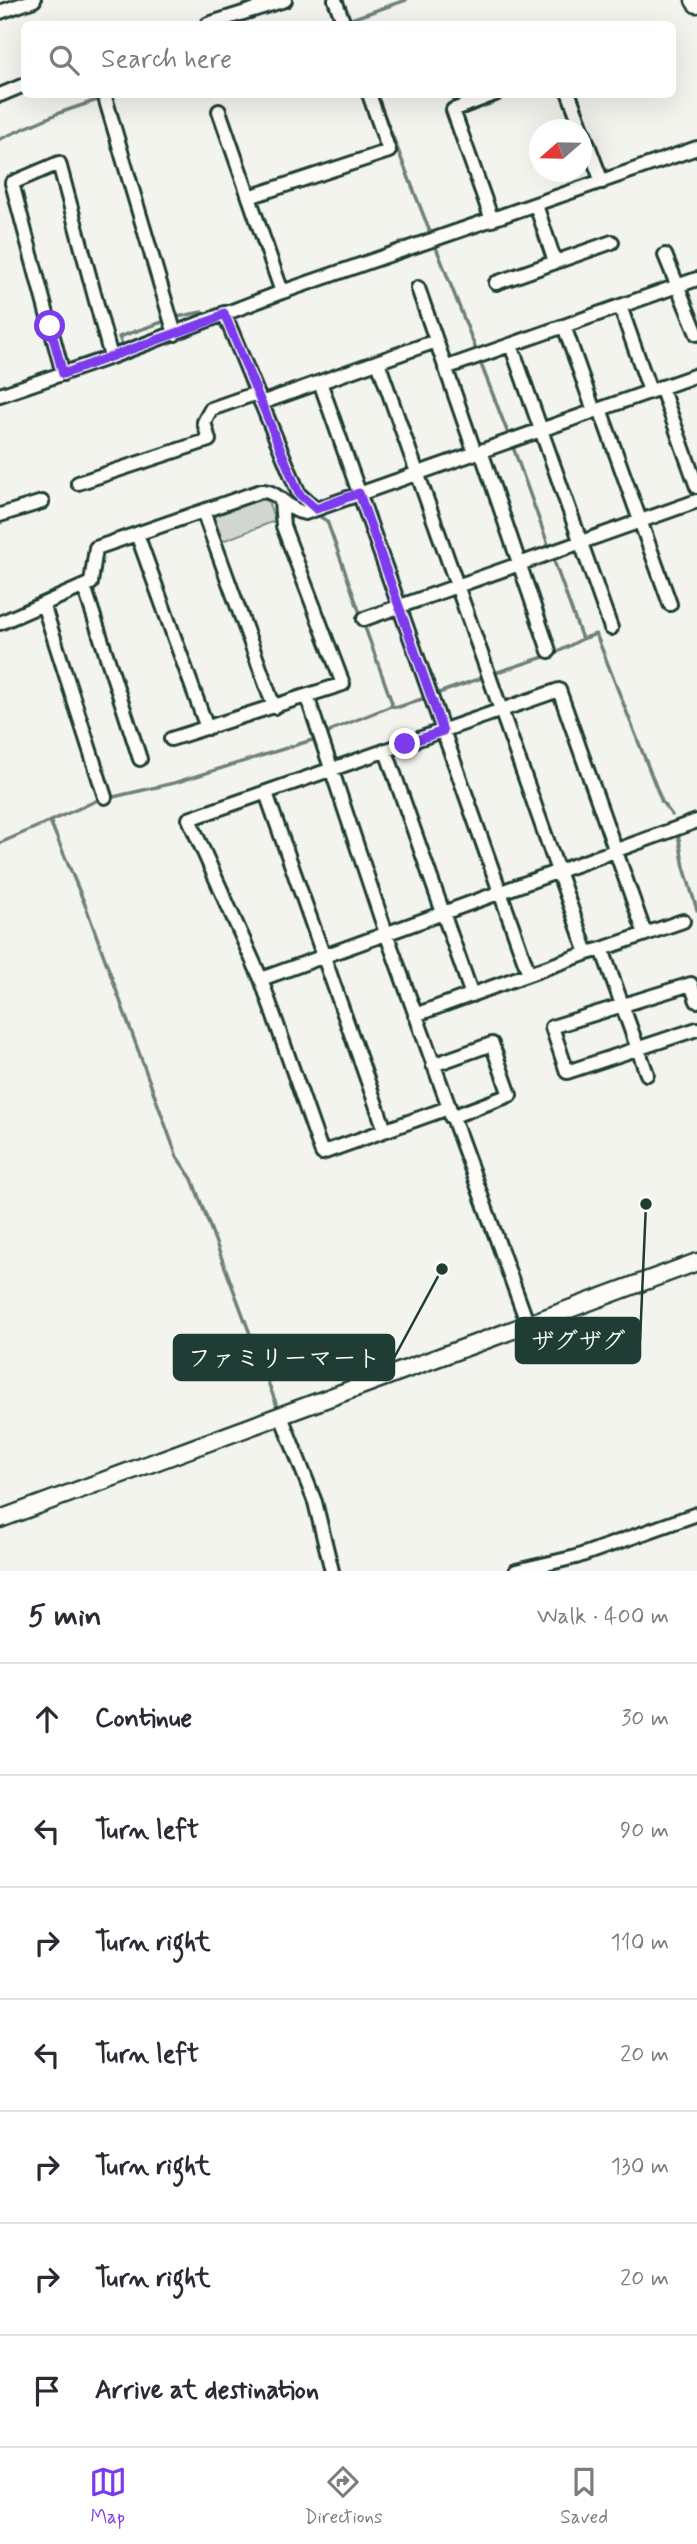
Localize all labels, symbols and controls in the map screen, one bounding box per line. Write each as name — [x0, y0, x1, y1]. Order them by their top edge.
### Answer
search box — [21, 21, 676, 98]
icon: search — [45, 41, 83, 79]
text: Search here — [101, 43, 232, 77]
north arrow — [529, 119, 592, 182]
route start — [34, 310, 65, 341]
route end — [389, 728, 420, 759]
callout: ザグザグ — [516, 1318, 640, 1363]
text: ザグザグ — [530, 1327, 626, 1358]
callout: ファミリーマート — [174, 1335, 394, 1380]
text: ファミリーマート — [188, 1344, 380, 1375]
text: 5 min — [28, 1597, 102, 1636]
text: Walk · 400 m — [537, 1602, 669, 1632]
icon: ahead — [28, 1700, 66, 1738]
text: Continue — [95, 1702, 192, 1736]
text: 30 m — [621, 1704, 669, 1734]
icon: left — [28, 1812, 66, 1850]
text: Turn left — [95, 1814, 199, 1848]
text: 90 m — [620, 1816, 669, 1846]
icon: right — [28, 1924, 66, 1962]
text: Turn right — [95, 1926, 211, 1960]
text: 110 m — [610, 1928, 669, 1958]
icon: left — [28, 2036, 66, 2074]
text: Turn left — [95, 2038, 199, 2072]
text: 20 m — [620, 2040, 669, 2070]
icon: right — [28, 2148, 66, 2186]
text: Turn right — [95, 2150, 211, 2184]
text: 130 m — [611, 2152, 669, 2182]
icon: right — [28, 2260, 66, 2298]
text: Turn right — [95, 2262, 211, 2296]
text: 20 m — [620, 2264, 669, 2294]
icon: arrive — [28, 2372, 66, 2410]
text: Arrive at destination — [95, 2374, 319, 2408]
tab: Map — [89, 2463, 127, 2530]
tab: Directions — [304, 2463, 383, 2530]
tab: Saved — [560, 2463, 608, 2530]

